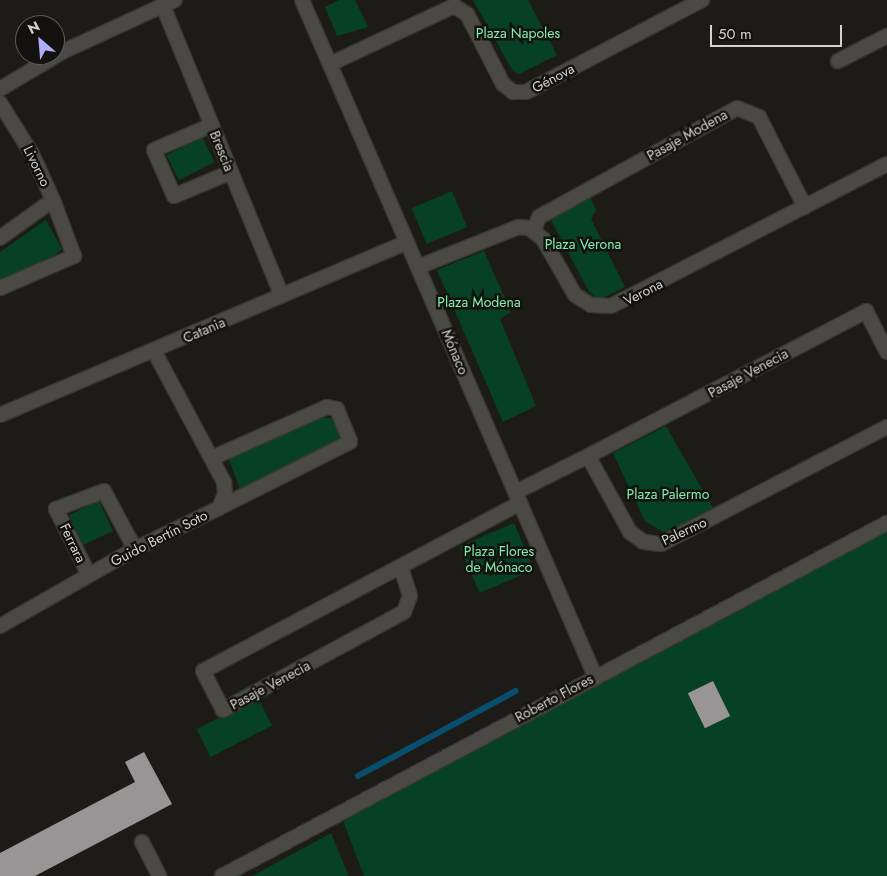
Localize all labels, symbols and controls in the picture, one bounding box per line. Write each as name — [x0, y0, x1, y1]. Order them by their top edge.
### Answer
north arrow — [15, 15, 65, 65]
scale bar — [712, 15, 844, 47]
text: N — [24, 16, 43, 39]
text: 50 m — [718, 23, 752, 45]
park label: Plaza Napoles — [476, 25, 560, 41]
street label: Génova — [529, 60, 577, 96]
street label: Pasaje Modena — [644, 106, 730, 164]
street label: Brescia — [206, 128, 238, 174]
street label: Livorno — [20, 143, 54, 189]
park label: Plaza Verona — [545, 236, 621, 252]
street label: Verona — [621, 275, 665, 309]
park label: Plaza Modena — [437, 294, 521, 310]
street label: Catania — [180, 314, 228, 346]
street label: Mónaco — [438, 327, 472, 377]
street label: Pasaje Venecia — [705, 345, 791, 401]
park label: Plaza Palermo — [627, 486, 709, 502]
street label: Guido Bertín Soto — [108, 506, 210, 570]
street label: Palermo — [659, 513, 709, 549]
street label: Ferrara — [56, 521, 90, 565]
park label: Plaza Flores de Mónaco — [464, 543, 534, 576]
street label: Pasaje Venecia — [227, 657, 313, 713]
street label: Roberto Flores — [512, 670, 596, 726]

